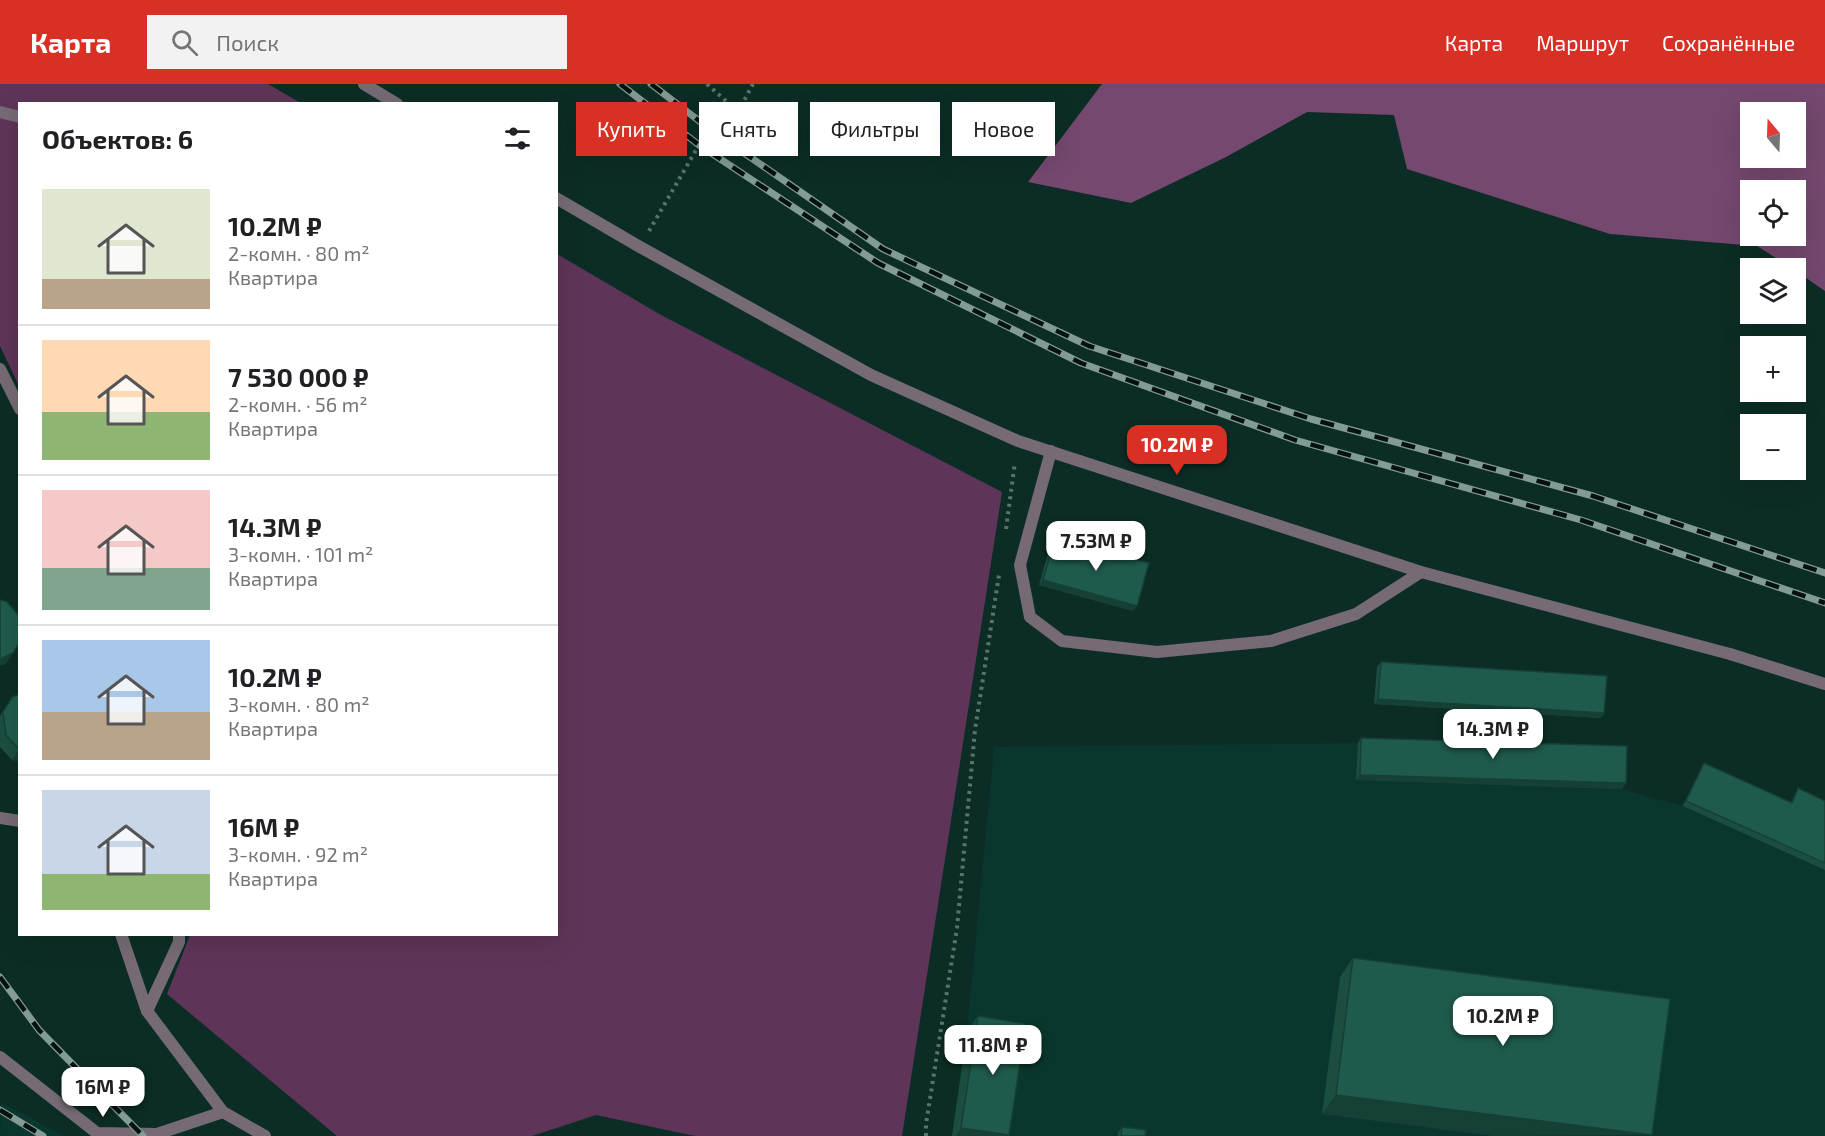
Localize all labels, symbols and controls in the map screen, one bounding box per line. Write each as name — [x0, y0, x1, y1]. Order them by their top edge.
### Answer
search box — [147, 15, 567, 69]
text: Карта — [30, 25, 111, 59]
icon: search — [168, 26, 201, 59]
text: Поиск — [216, 29, 279, 55]
text: Карта — [1445, 30, 1503, 55]
text: Маршрут — [1536, 30, 1629, 55]
text: Сохранённые — [1662, 30, 1795, 55]
chip: Купить — [576, 102, 687, 156]
chip: Снять — [699, 102, 798, 156]
chip: Фильтры — [810, 102, 940, 156]
chip: Новое — [952, 102, 1055, 156]
north arrow — [1740, 102, 1806, 168]
map controls — [1740, 102, 1806, 480]
icon: filters — [501, 122, 534, 155]
text: Объектов: 6 — [42, 123, 193, 154]
button: locate — [1740, 180, 1806, 246]
text: 10.2M ₽ — [228, 210, 322, 241]
icon: home — [90, 213, 162, 285]
text: 2-комн. · 80 m² — [228, 241, 370, 265]
button: layers — [1740, 258, 1806, 324]
text: Квартира — [228, 265, 318, 289]
button: + — [1740, 336, 1806, 402]
text: 7 530 000 ₽ — [228, 361, 369, 392]
icon: home — [90, 364, 162, 436]
text: 2-комн. · 56 m² — [228, 392, 368, 416]
button: − — [1740, 414, 1806, 480]
text: Квартира — [228, 416, 318, 440]
pin: 10.2M ₽ — [1122, 425, 1232, 476]
text: 10.2M ₽ — [1141, 432, 1213, 456]
text: 14.3M ₽ — [228, 511, 322, 542]
icon: home — [90, 514, 162, 586]
pin: 7.53M ₽ — [1041, 521, 1151, 572]
text: 7.53M ₽ — [1060, 528, 1132, 552]
text: 3-комн. · 101 m² — [228, 542, 373, 566]
text: Квартира — [228, 566, 318, 590]
text: 10.2M ₽ — [228, 661, 322, 692]
icon: home — [90, 664, 162, 736]
text: 3-комн. · 80 m² — [228, 692, 369, 716]
pin: 14.3M ₽ — [1438, 709, 1548, 760]
text: Квартира — [228, 716, 318, 740]
text: 14.3M ₽ — [1457, 716, 1529, 740]
text: 16M ₽ — [228, 811, 299, 842]
icon: home — [90, 814, 162, 886]
text: 3-комн. · 92 m² — [228, 842, 368, 866]
text: Квартира — [228, 866, 318, 890]
pin: 10.2M ₽ — [1448, 996, 1558, 1047]
text: 10.2M ₽ — [1467, 1003, 1539, 1027]
pin: 11.8M ₽ — [938, 1025, 1048, 1076]
text: 11.8M ₽ — [958, 1032, 1028, 1056]
pin: 16M ₽ — [61, 1067, 145, 1118]
text: 16M ₽ — [76, 1074, 130, 1098]

